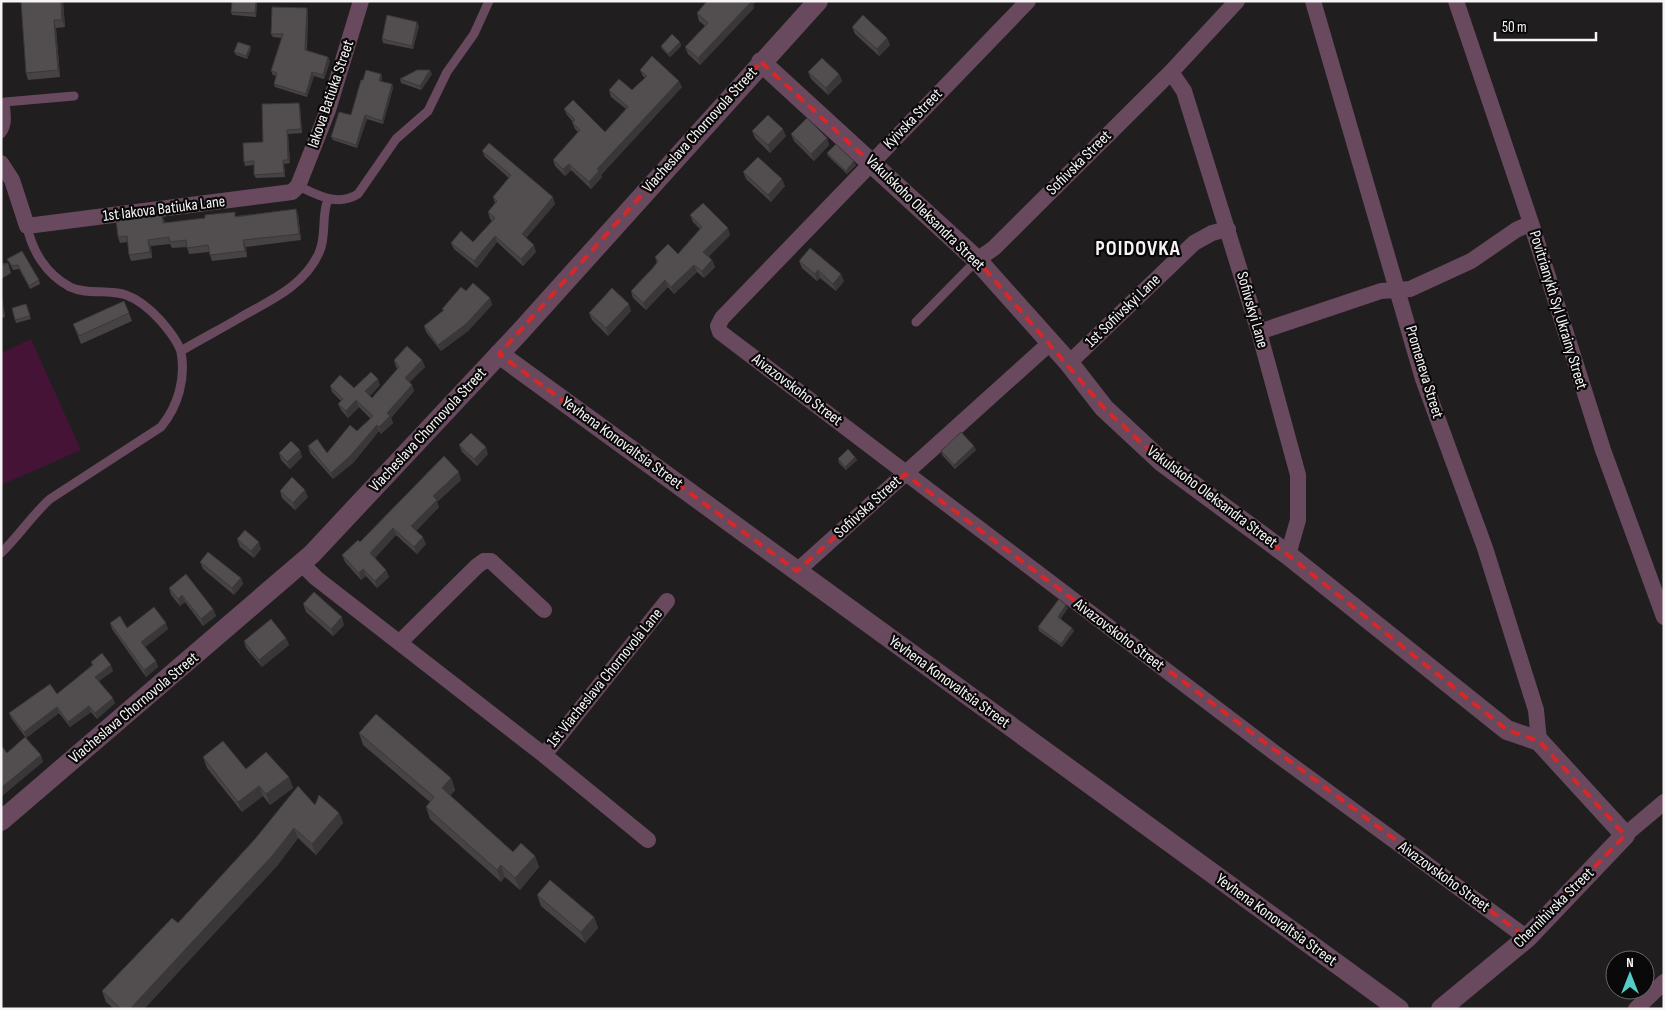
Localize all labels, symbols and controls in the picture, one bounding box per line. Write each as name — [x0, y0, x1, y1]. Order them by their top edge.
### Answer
scale bar — [1495, 10, 1596, 42]
text: 50 m — [1502, 18, 1527, 37]
street label: Iakova Batiuka Street — [304, 37, 358, 150]
street label: Viacheslava Chornovola Street — [638, 63, 762, 197]
street label: Kyivska Street — [880, 85, 946, 153]
street label: Sofiivska Street — [1043, 127, 1115, 199]
street label: Vakulskoho Oleksandra Street — [861, 151, 989, 275]
street label: 1st Iakova Batiuka Lane — [102, 192, 226, 226]
street label: Povitrianykh Syl Ukrainy Street — [1525, 228, 1591, 392]
district label: POIDOVKA — [1095, 236, 1181, 261]
street label: 1st Sofiivskyi Lane — [1081, 270, 1165, 352]
street label: Sofiivskyi Lane — [1232, 270, 1272, 350]
street label: Promeneva Street — [1401, 323, 1447, 421]
street label: Aivazovskoho Street — [747, 349, 846, 430]
street label: Viacheslava Chornovola Street — [366, 364, 491, 496]
street label: Yevhena Konovaltsia Street — [558, 393, 686, 493]
street label: Vakulskoho Oleksandra Street — [1143, 442, 1281, 552]
street label: Sofiivska Street — [830, 472, 906, 542]
street label: Aivazovskoho Street — [1069, 594, 1168, 675]
street label: 1st Viacheslava Chornovola Lane — [543, 605, 667, 751]
street label: Yevhena Konovaltsia Street — [885, 632, 1013, 732]
street label: Viacheslava Chornovola Street — [66, 648, 203, 768]
street label: Aivazovskoho Street — [1394, 837, 1493, 917]
street label: Chernihivska Street — [1510, 864, 1598, 952]
street label: Yevhena Konovaltsia Street — [1212, 870, 1340, 970]
north arrow — [1605, 950, 1655, 1000]
text: N — [1626, 954, 1634, 971]

